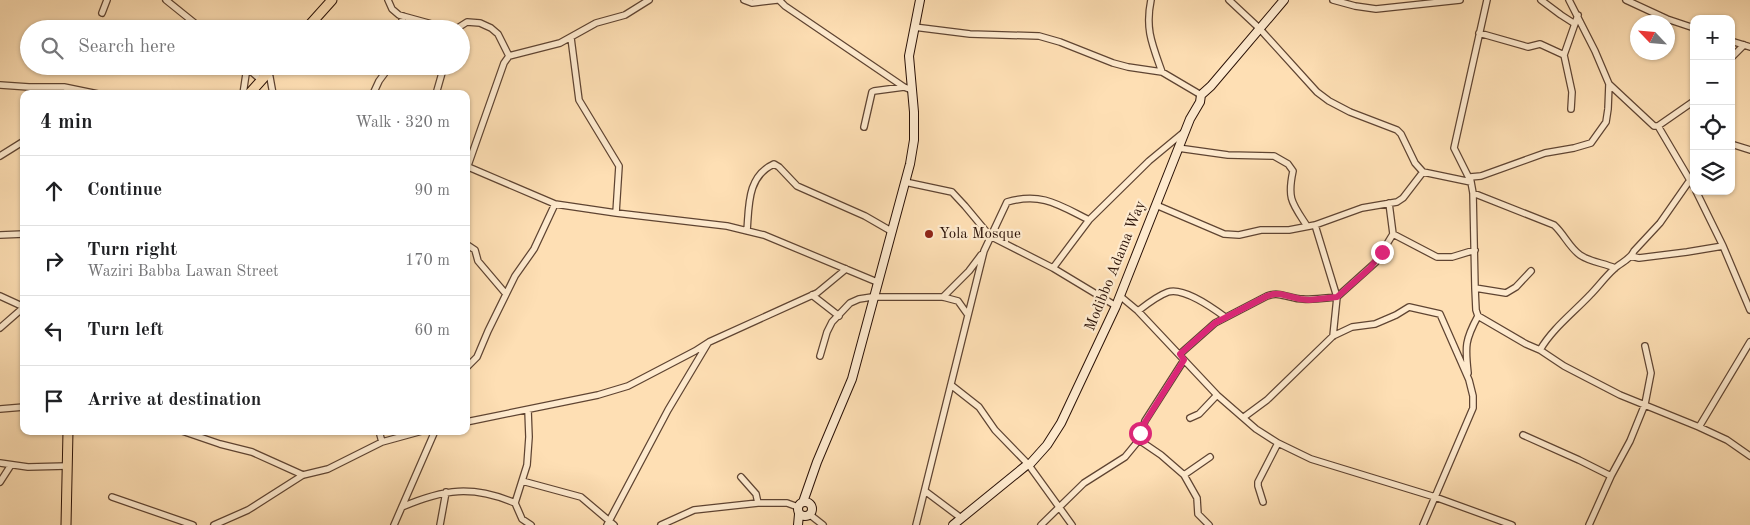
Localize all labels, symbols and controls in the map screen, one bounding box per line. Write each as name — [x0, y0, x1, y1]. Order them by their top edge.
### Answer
north arrow — [1630, 15, 1675, 60]
map controls — [1690, 15, 1735, 195]
button: + — [1690, 15, 1735, 60]
search box — [20, 20, 470, 75]
icon: search — [38, 34, 66, 62]
text: Search here — [78, 38, 175, 57]
button: − — [1690, 60, 1735, 105]
button: locate — [1690, 105, 1735, 150]
text: 4 min — [40, 112, 93, 133]
text: Walk · 320 m — [355, 115, 450, 131]
button: layers — [1690, 150, 1735, 195]
icon: ahead — [40, 177, 68, 205]
text: Continue — [87, 181, 162, 200]
text: 90 m — [414, 183, 450, 199]
street label: Modibbo Adama Way — [1083, 199, 1149, 333]
place label: Yola Mosque — [939, 227, 1021, 242]
marker: Yola Mosque — [923, 228, 935, 240]
text: Turn right — [87, 241, 177, 260]
route end — [1371, 241, 1394, 264]
icon: right — [40, 247, 68, 275]
text: 170 m — [405, 253, 450, 269]
text: Waziri Babba Lawan Street — [87, 264, 279, 280]
icon: left — [40, 317, 68, 345]
text: Turn left — [87, 321, 164, 340]
text: 60 m — [414, 323, 450, 339]
icon: arrive — [40, 387, 68, 415]
text: Arrive at destination — [87, 391, 261, 410]
route start — [1129, 422, 1152, 445]

